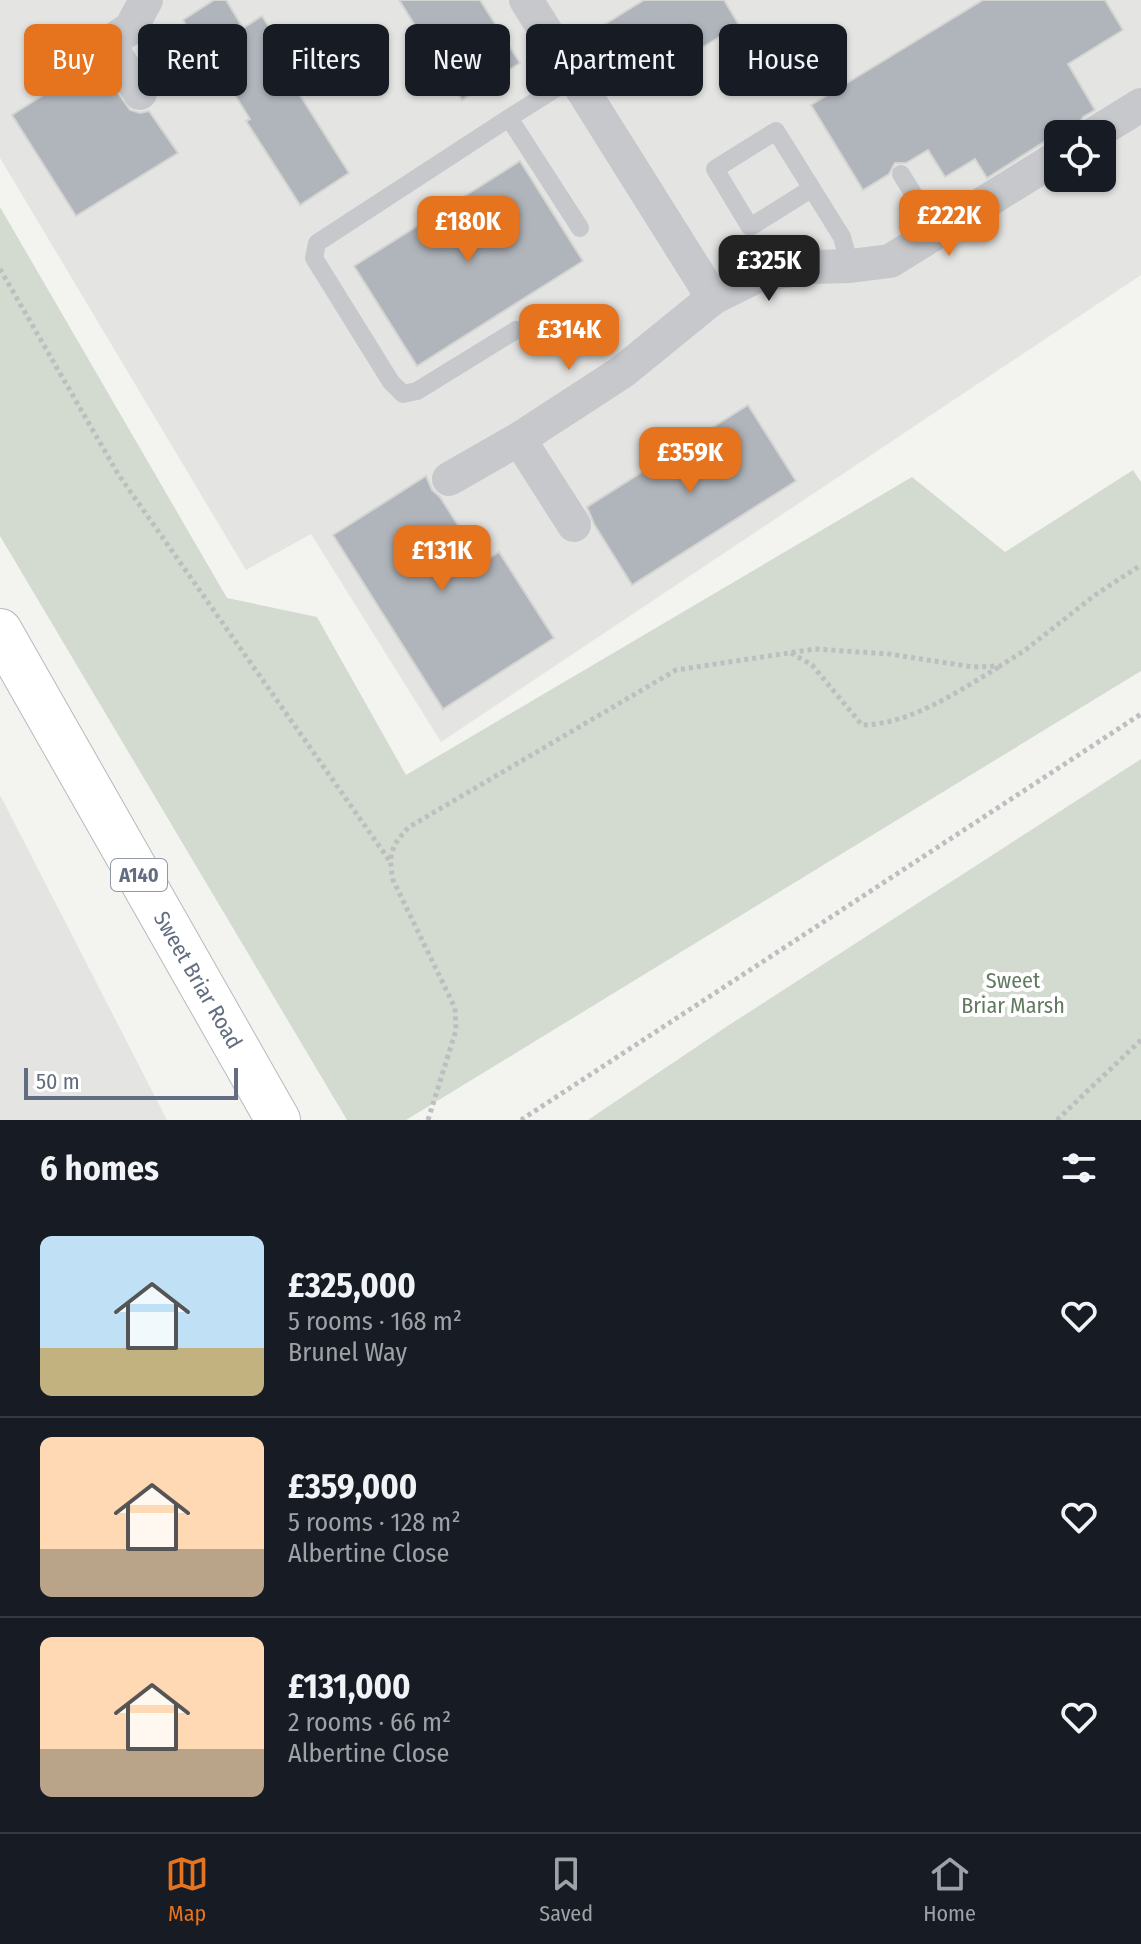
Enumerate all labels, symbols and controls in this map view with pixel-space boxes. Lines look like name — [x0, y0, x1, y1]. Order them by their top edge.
chip: Buy — [24, 24, 122, 96]
chip: Rent — [138, 24, 247, 96]
chip: Filters — [263, 24, 389, 96]
chip: New — [405, 24, 510, 96]
chip: Apartment — [526, 24, 703, 96]
chip: House — [719, 24, 847, 96]
map controls — [1044, 120, 1116, 192]
button: locate — [1044, 120, 1116, 192]
pin: £222K — [893, 190, 1005, 258]
pin: £180K — [412, 196, 524, 264]
text: £222K — [917, 200, 981, 231]
text: £180K — [435, 206, 501, 237]
pin: £325K — [713, 235, 825, 303]
text: £325K — [737, 245, 801, 276]
pin: £314K — [513, 304, 625, 372]
text: £314K — [537, 314, 601, 345]
pin: £359K — [634, 427, 746, 495]
text: £359K — [657, 437, 723, 468]
pin: £131K — [386, 525, 498, 593]
text: £131K — [412, 535, 472, 566]
road number: A140 — [111, 859, 167, 891]
street label: Sweet Briar Road — [148, 907, 248, 1053]
park label: Sweet Briar Marsh — [961, 967, 1065, 1019]
scale bar — [24, 1064, 238, 1100]
text: 50 m — [36, 1068, 80, 1095]
icon: filters — [1057, 1146, 1101, 1190]
text: 6 homes — [40, 1148, 159, 1189]
text: £325,000 — [288, 1265, 416, 1306]
icon: home — [104, 1268, 200, 1364]
icon: heart — [1057, 1294, 1101, 1338]
text: 5 rooms · 168 m² — [288, 1306, 462, 1337]
text: Brunel Way — [288, 1337, 407, 1368]
text: £359,000 — [288, 1466, 417, 1507]
icon: home — [104, 1469, 200, 1565]
icon: heart — [1057, 1495, 1101, 1539]
text: 5 rooms · 128 m² — [288, 1507, 461, 1538]
text: Albertine Close — [288, 1538, 449, 1569]
text: £131,000 — [288, 1666, 411, 1707]
icon: home — [104, 1669, 200, 1765]
icon: heart — [1057, 1695, 1101, 1739]
text: 2 rooms · 66 m² — [288, 1707, 451, 1738]
text: Albertine Close — [288, 1738, 449, 1769]
tab: Map — [165, 1852, 209, 1927]
tab: Saved — [539, 1852, 593, 1927]
tab: Home — [923, 1852, 976, 1927]

